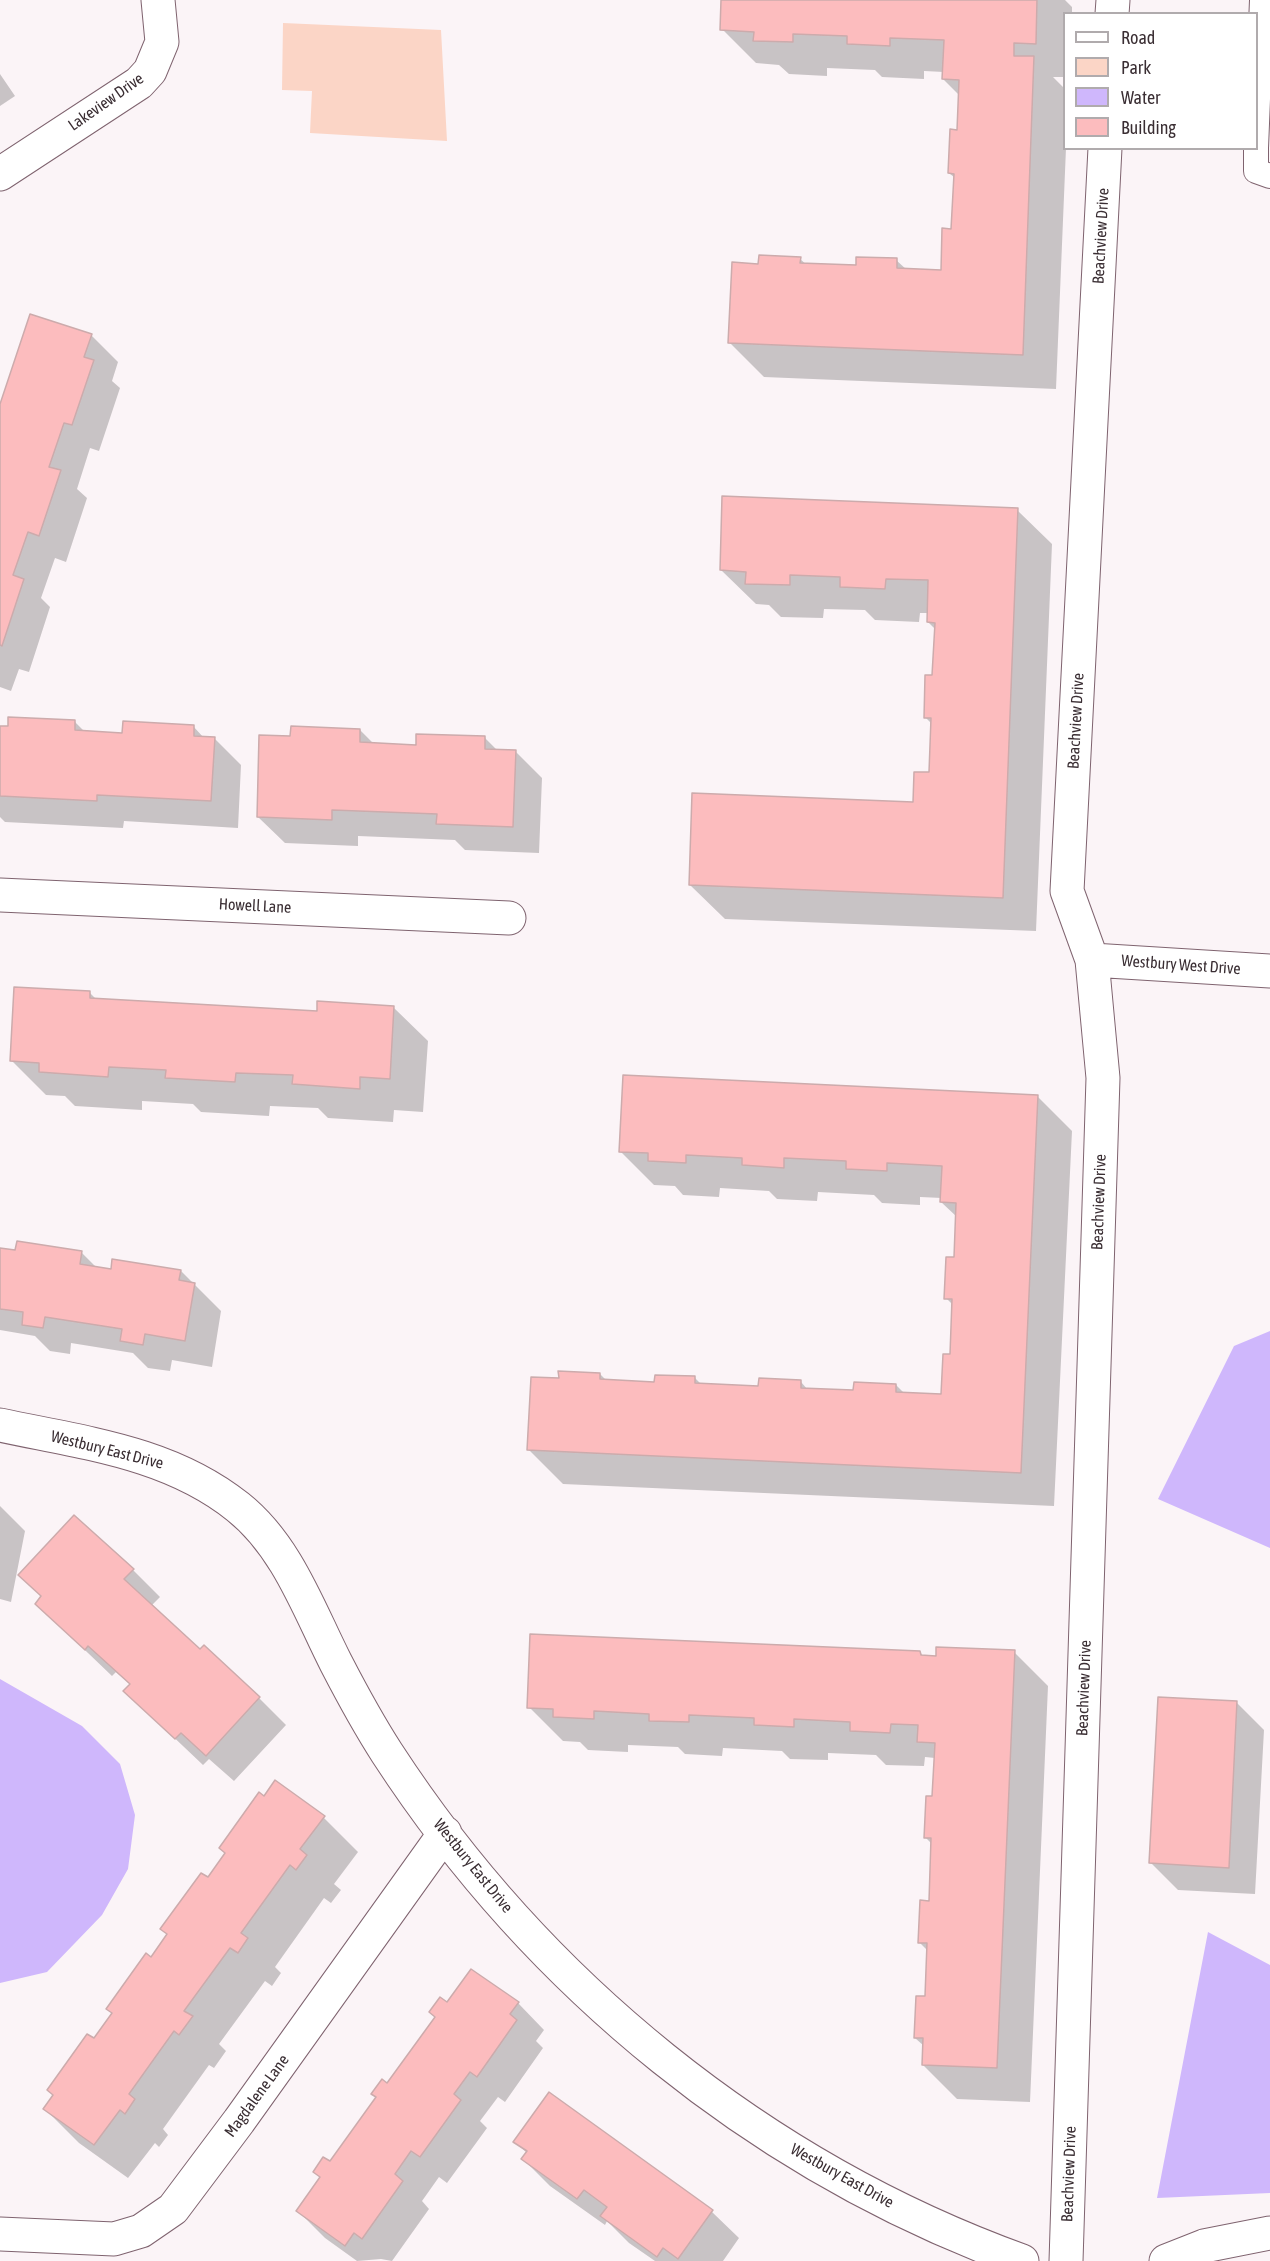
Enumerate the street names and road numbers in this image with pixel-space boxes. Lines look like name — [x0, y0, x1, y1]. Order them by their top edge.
street label: Lakeview Drive — [65, 69, 147, 135]
street label: Beachview Drive — [1089, 187, 1113, 285]
street label: Beachview Drive — [1064, 672, 1088, 770]
street label: Howell Lane — [218, 895, 292, 917]
street label: Westbury West Drive — [1121, 951, 1241, 979]
street label: Beachview Drive — [1088, 1154, 1110, 1250]
street label: Westbury East Drive — [49, 1427, 165, 1473]
street label: Beachview Drive — [1073, 1640, 1095, 1736]
street label: Westbury East Drive — [429, 1815, 517, 1917]
street label: Magdalene Lane — [221, 2051, 293, 2141]
street label: Beachview Drive — [1058, 2126, 1080, 2222]
street label: Westbury East Drive — [787, 2140, 897, 2212]

